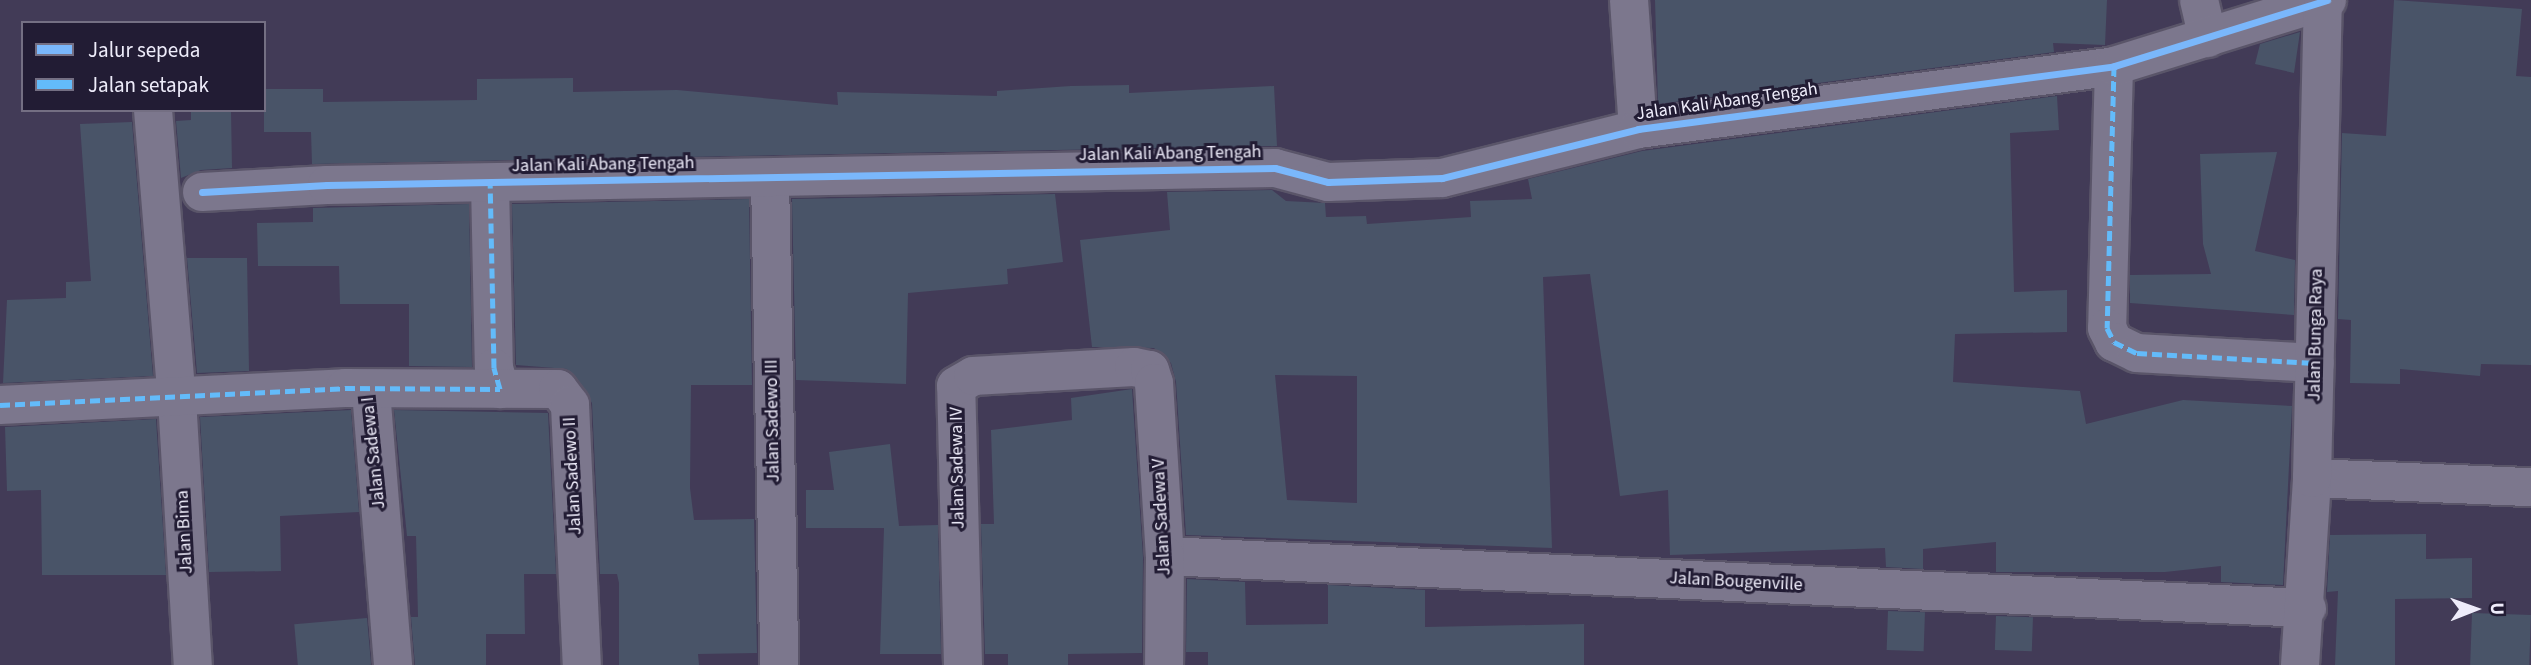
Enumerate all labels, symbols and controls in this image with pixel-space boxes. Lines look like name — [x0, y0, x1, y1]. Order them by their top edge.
legend — [21, 21, 266, 112]
text: Jalur sepeda — [88, 35, 200, 65]
text: Jalan setapak — [88, 70, 209, 100]
street label: Jalan Kali Abang Tengah — [1635, 79, 1819, 125]
street label: Jalan Kali Abang Tengah — [1078, 142, 1262, 166]
street label: Jalan Kali Abang Tengah — [511, 153, 695, 177]
street label: Jalan Bunga Raya — [2304, 268, 2328, 402]
street label: Jalan Sadewo III — [761, 359, 785, 483]
street label: Jalan Sadewa I — [357, 396, 391, 510]
street label: Jalan Sadewa IV — [946, 407, 970, 529]
street label: Jalan Sadewo II — [559, 416, 587, 536]
street label: Jalan Sadewa V — [1148, 458, 1176, 576]
street label: Jalan Bima — [172, 490, 198, 574]
street label: Jalan Bougenville — [1669, 568, 1803, 596]
north arrow — [2440, 574, 2510, 644]
text: U — [2483, 602, 2510, 615]

